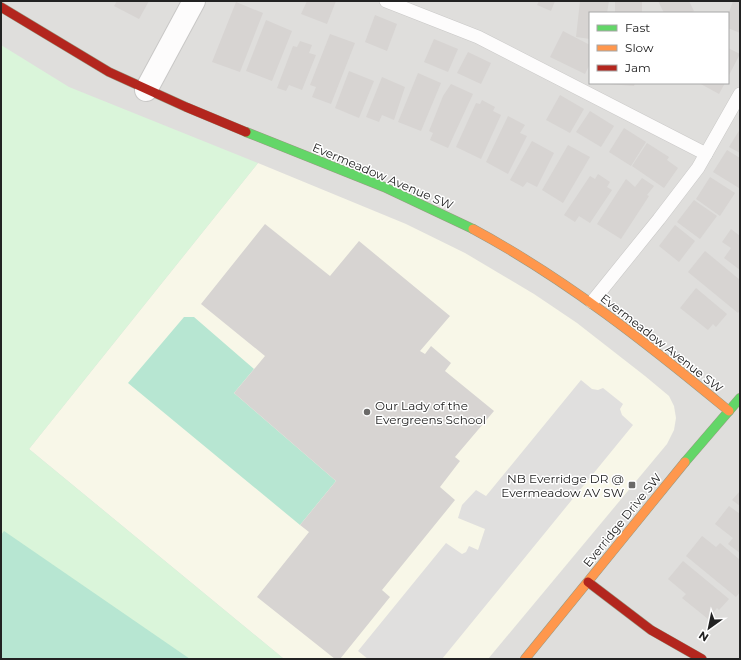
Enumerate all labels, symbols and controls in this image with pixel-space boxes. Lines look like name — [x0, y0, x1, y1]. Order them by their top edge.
legend — [589, 12, 729, 84]
text: Fast — [625, 20, 650, 35]
text: Slow — [625, 40, 654, 55]
text: Jam — [624, 60, 651, 75]
street label: Evermeadow Avenue SW — [310, 140, 456, 212]
street label: Evermeadow Avenue SW — [598, 290, 726, 396]
place label: Our Lady of the Evergreens School — [375, 398, 486, 427]
marker: Our Lady of the Evergreens School — [362, 407, 372, 417]
street label: Everridge Drive SW — [580, 470, 664, 570]
place label: NB Everridge DR @ Evermeadow AV SW — [501, 471, 624, 500]
marker: NB Everridge DR @ Evermeadow AV SW — [627, 480, 637, 490]
north arrow — [689, 608, 729, 648]
text: N — [696, 628, 711, 645]

